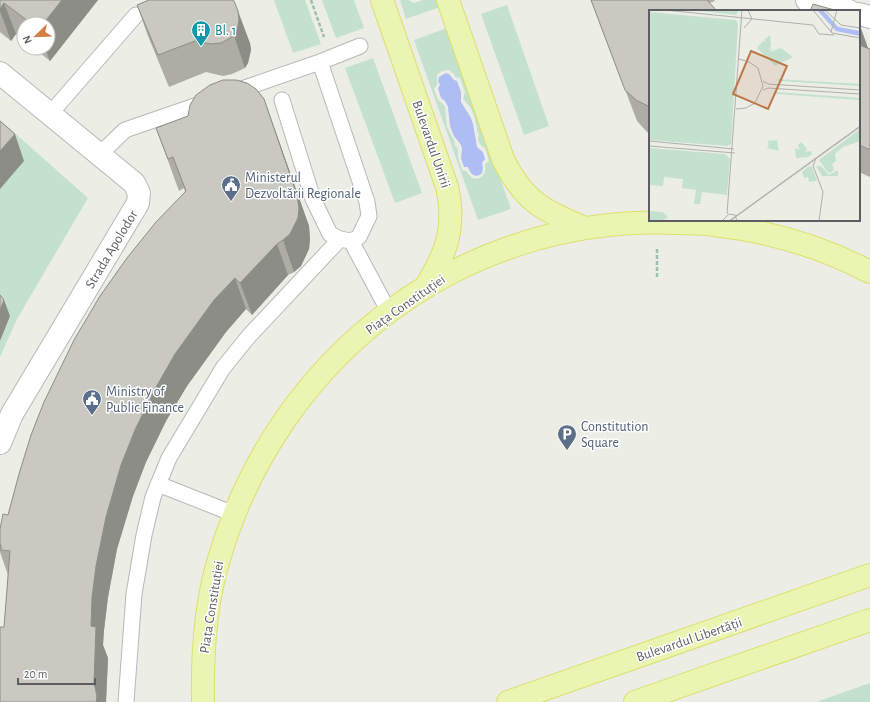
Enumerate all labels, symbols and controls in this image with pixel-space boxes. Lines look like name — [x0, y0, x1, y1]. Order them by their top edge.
inset map — [649, 10, 860, 221]
north arrow — [16, 16, 56, 56]
building icon: Bl. 1 — [190, 19, 212, 47]
place label: Bl. 1 — [215, 24, 236, 38]
text: N — [21, 34, 34, 45]
street label: Bulevardul Unirii — [410, 99, 453, 190]
place label: Ministerul Dezvoltării Regionale — [245, 171, 361, 201]
public building icon: Ministerul Dezvoltării Regionale — [220, 174, 242, 202]
street label: Strada Apolodor — [83, 208, 141, 291]
street label: Piața Constituției — [363, 272, 449, 338]
place label: Ministry of Public Finance — [106, 385, 184, 415]
public building icon: Ministry of Public Finance — [81, 388, 103, 416]
place label: Constitution Square — [581, 420, 648, 450]
parking icon: Constitution Square — [556, 423, 578, 451]
street label: Piața Constituției — [198, 560, 227, 655]
street label: Bulevardul Libertății — [635, 615, 744, 666]
scale bar — [18, 660, 95, 686]
text: 20 m — [24, 668, 47, 680]

